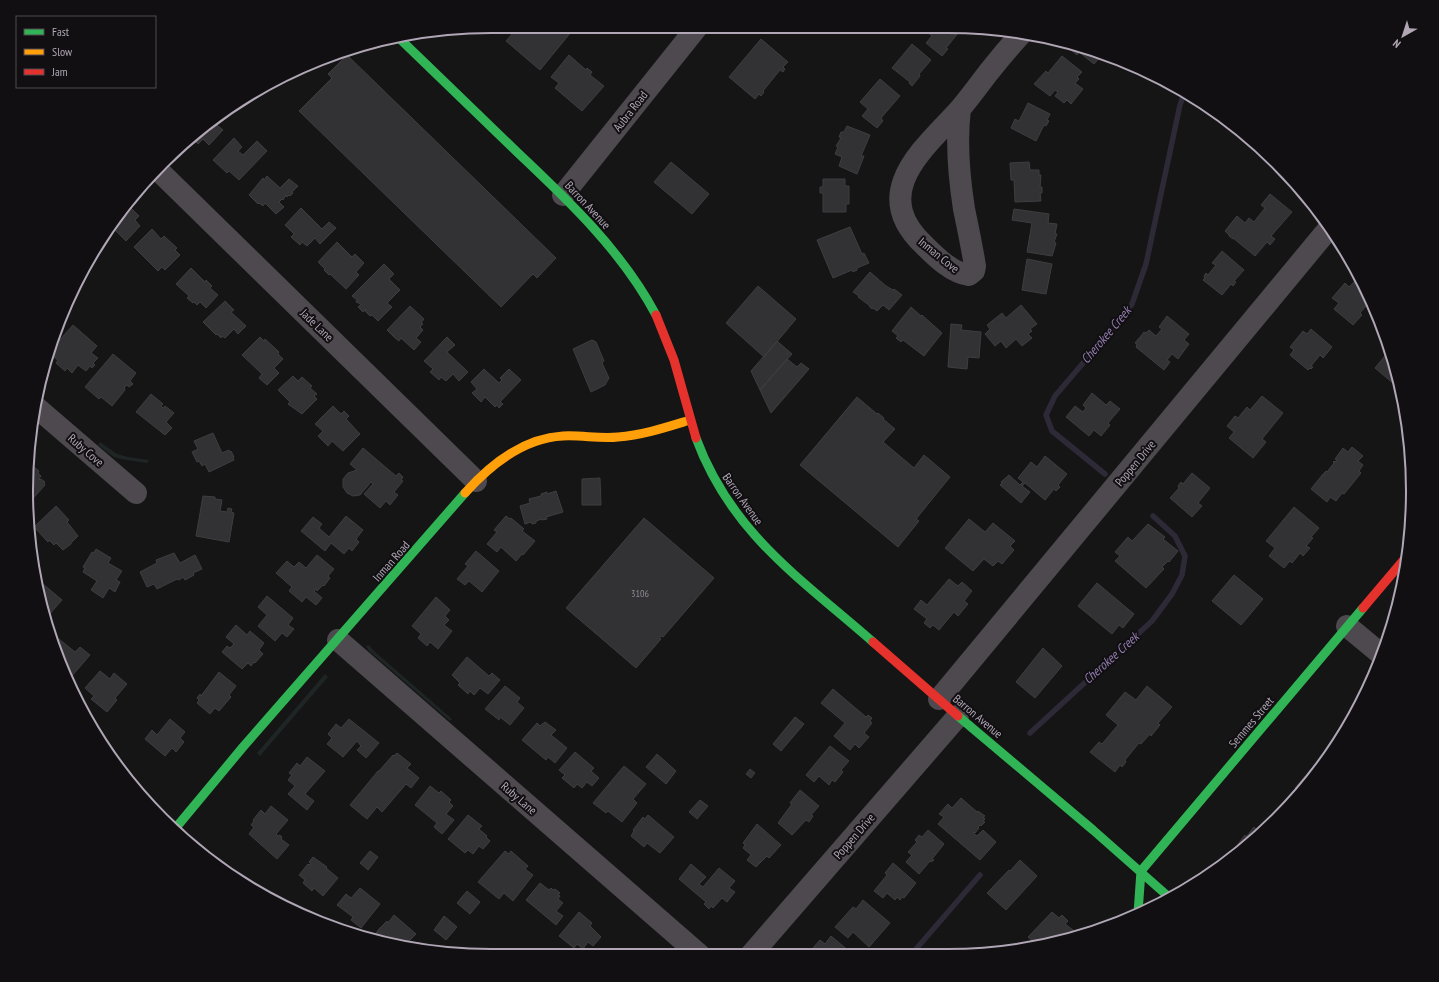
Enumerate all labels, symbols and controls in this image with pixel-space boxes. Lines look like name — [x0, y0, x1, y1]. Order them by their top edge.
legend — [16, 16, 156, 88]
north arrow — [1383, 16, 1423, 56]
text: Fast — [52, 24, 70, 39]
text: N — [1390, 36, 1403, 51]
text: Slow — [52, 44, 73, 59]
text: Jam — [51, 64, 68, 79]
street label: Aubra Road — [610, 88, 650, 134]
street label: Barron Avenue — [562, 178, 614, 232]
street label: Inman Cove — [916, 234, 963, 276]
water label: Cherokee Creek — [1077, 301, 1136, 367]
street label: Jade Lane — [297, 305, 337, 344]
street label: Ruby Cove — [65, 430, 107, 470]
street label: Poppen Drive — [1111, 437, 1159, 489]
street label: Barron Avenue — [720, 470, 766, 528]
street label: Inman Road — [369, 538, 413, 584]
house number: 3106 — [631, 587, 650, 600]
water label: Cherokee Creek — [1079, 627, 1144, 688]
street label: Barron Avenue — [950, 691, 1006, 741]
street label: Semmes Street — [1225, 693, 1277, 751]
street label: Ruby Lane — [498, 778, 540, 818]
street label: Poppen Drive — [830, 810, 878, 862]

